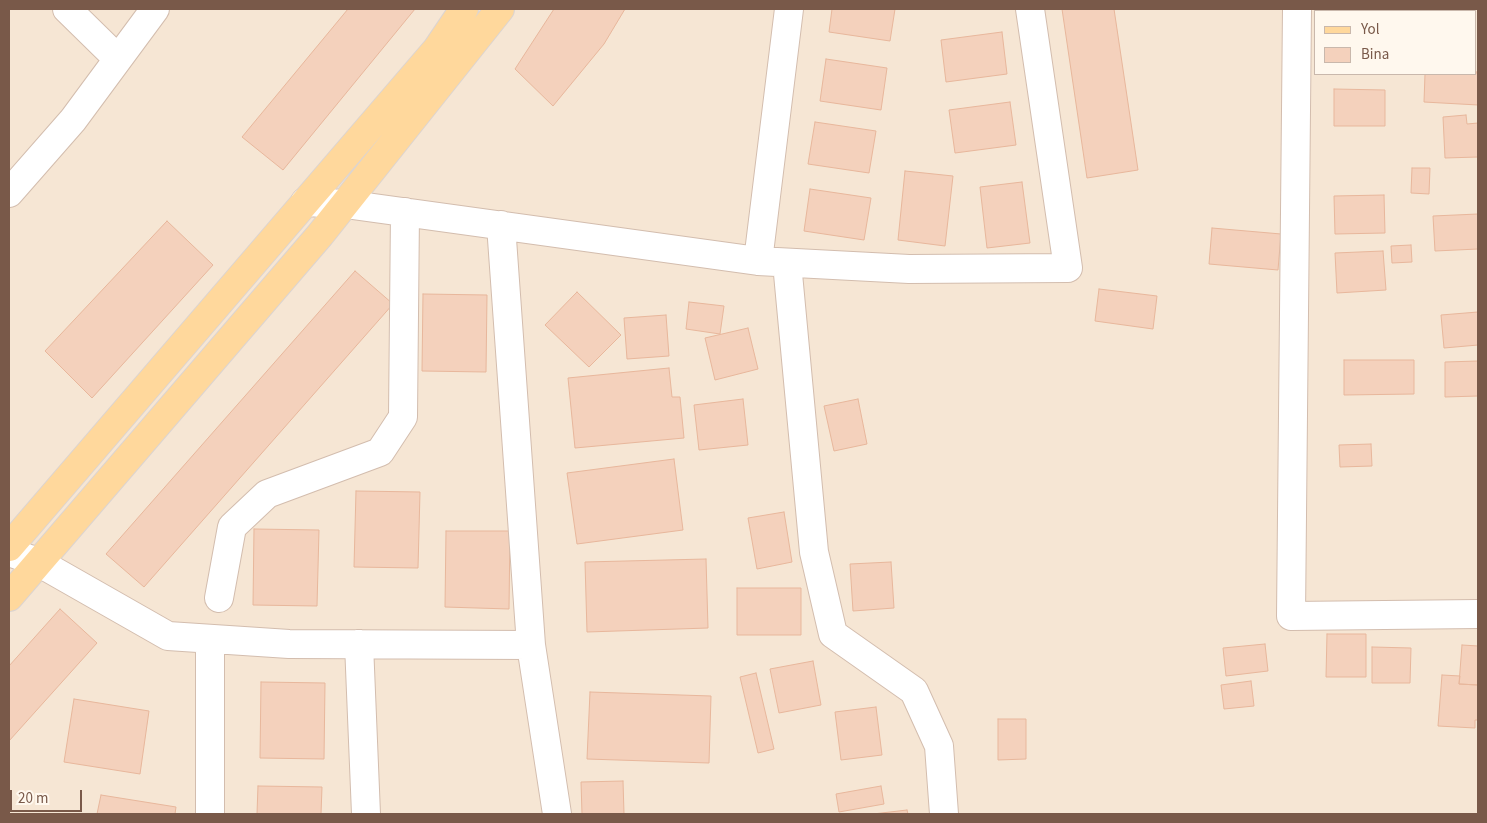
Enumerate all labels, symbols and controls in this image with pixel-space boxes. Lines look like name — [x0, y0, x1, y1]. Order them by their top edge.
legend — [1314, 10, 1477, 75]
text: Yol — [1361, 19, 1379, 40]
text: Bina — [1361, 44, 1389, 65]
scale bar — [12, 780, 85, 812]
text: 20 m — [18, 788, 48, 809]

